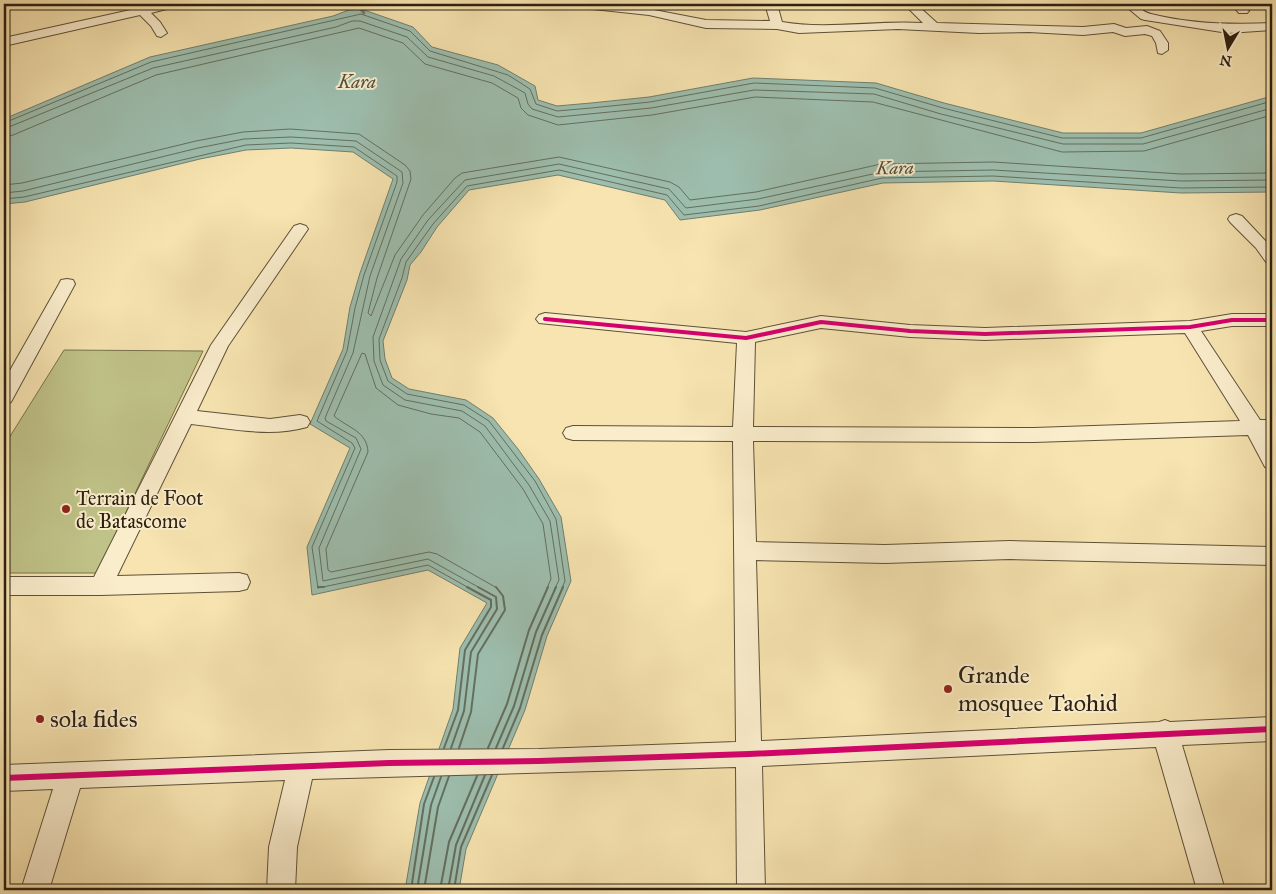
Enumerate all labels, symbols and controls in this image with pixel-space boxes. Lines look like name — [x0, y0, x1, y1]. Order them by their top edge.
north arrow — [1204, 22, 1254, 72]
text: N — [1218, 51, 1233, 70]
water label: Kara — [337, 71, 376, 93]
water label: Kara — [875, 157, 914, 179]
place label: Terrain de Foot de Batascome — [76, 486, 203, 533]
marker: Terrain de Foot de Batascome — [60, 503, 72, 515]
place label: Grande mosquee Taohid — [958, 660, 1118, 718]
marker: Grande mosquee Taohid — [942, 683, 954, 695]
place label: sola fides — [50, 704, 137, 734]
marker: sola fides — [34, 713, 46, 725]

